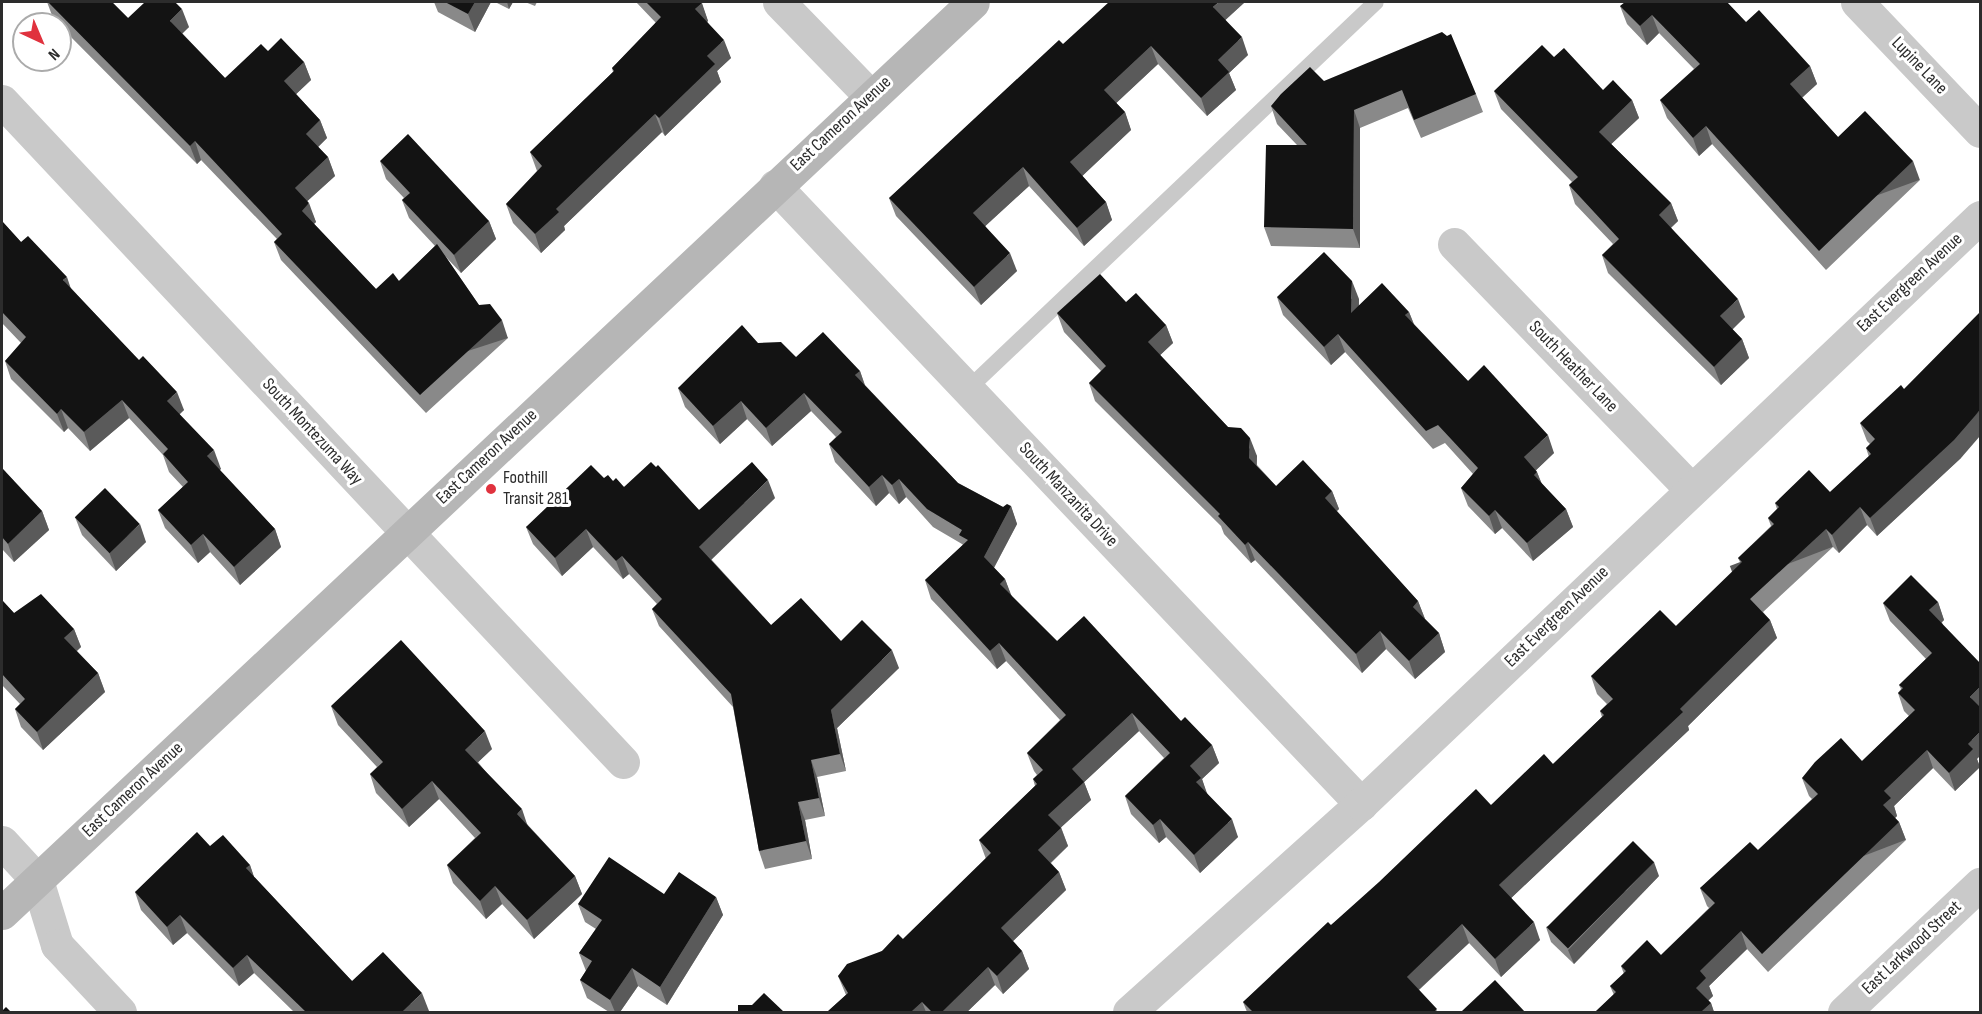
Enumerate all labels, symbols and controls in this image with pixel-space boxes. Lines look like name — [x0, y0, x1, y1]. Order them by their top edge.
north arrow — [12, 12, 72, 72]
street label: Lupine Lane — [1886, 33, 1952, 99]
text: N — [44, 44, 63, 64]
street label: East Cameron Avenue — [786, 72, 896, 176]
street label: East Evergreen Avenue — [1853, 229, 1967, 337]
street label: South Heather Lane — [1524, 317, 1622, 417]
street label: South Montezuma Way — [257, 374, 367, 490]
street label: East Cameron Avenue — [432, 405, 542, 509]
street label: South Manzanita Drive — [1014, 438, 1122, 552]
place label: Foothill Transit 281 — [503, 468, 568, 510]
marker: Foothill Transit 281 — [484, 482, 498, 496]
street label: East Evergreen Avenue — [1501, 562, 1613, 672]
street label: East Cameron Avenue — [78, 738, 188, 842]
street label: East Larkwood Street — [1858, 896, 1966, 1000]

